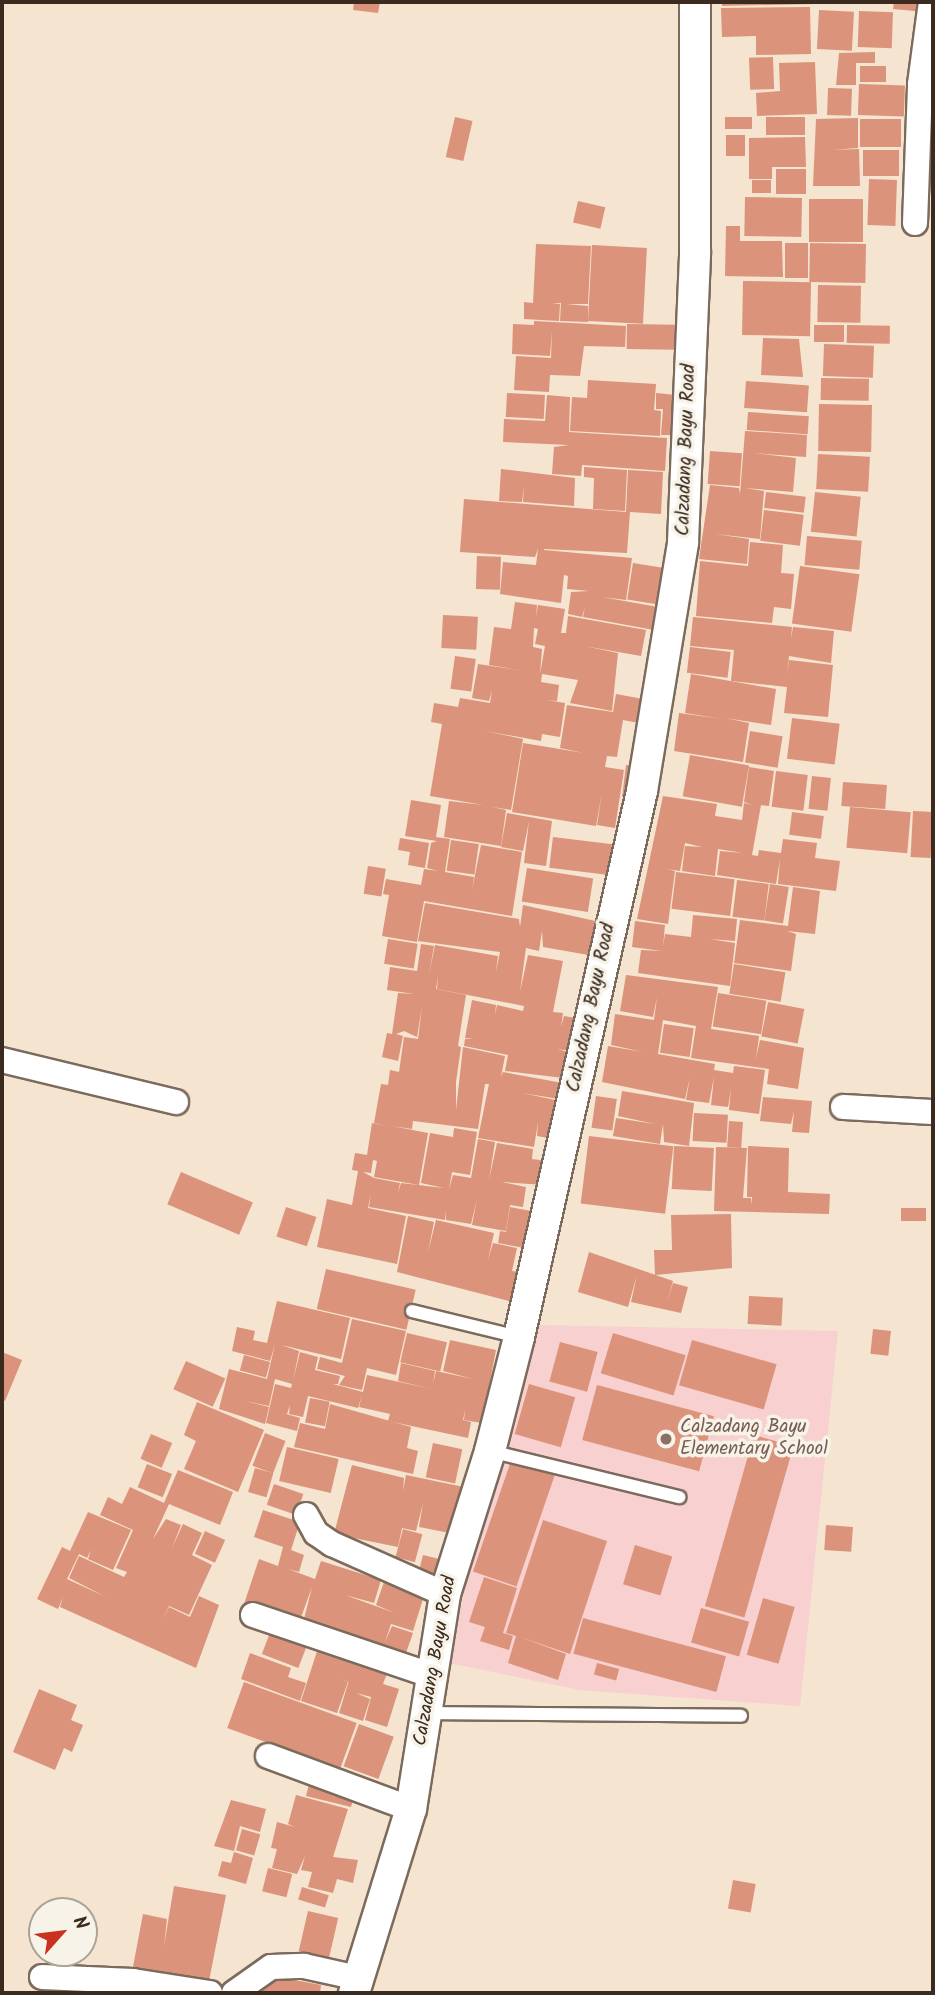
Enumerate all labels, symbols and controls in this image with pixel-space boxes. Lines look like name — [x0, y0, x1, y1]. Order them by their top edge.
street label: Calzadang Bayu Road — [673, 364, 701, 536]
street label: Calzadang Bayu Road — [563, 921, 621, 1095]
place label: Calzadang Bayu Elementary School — [680, 1417, 828, 1461]
marker: Calzadang Bayu Elementary School — [658, 1431, 674, 1447]
street label: Calzadang Bayu Road — [410, 1574, 462, 1748]
north arrow — [28, 1897, 98, 1967]
text: N — [64, 1911, 96, 1935]

